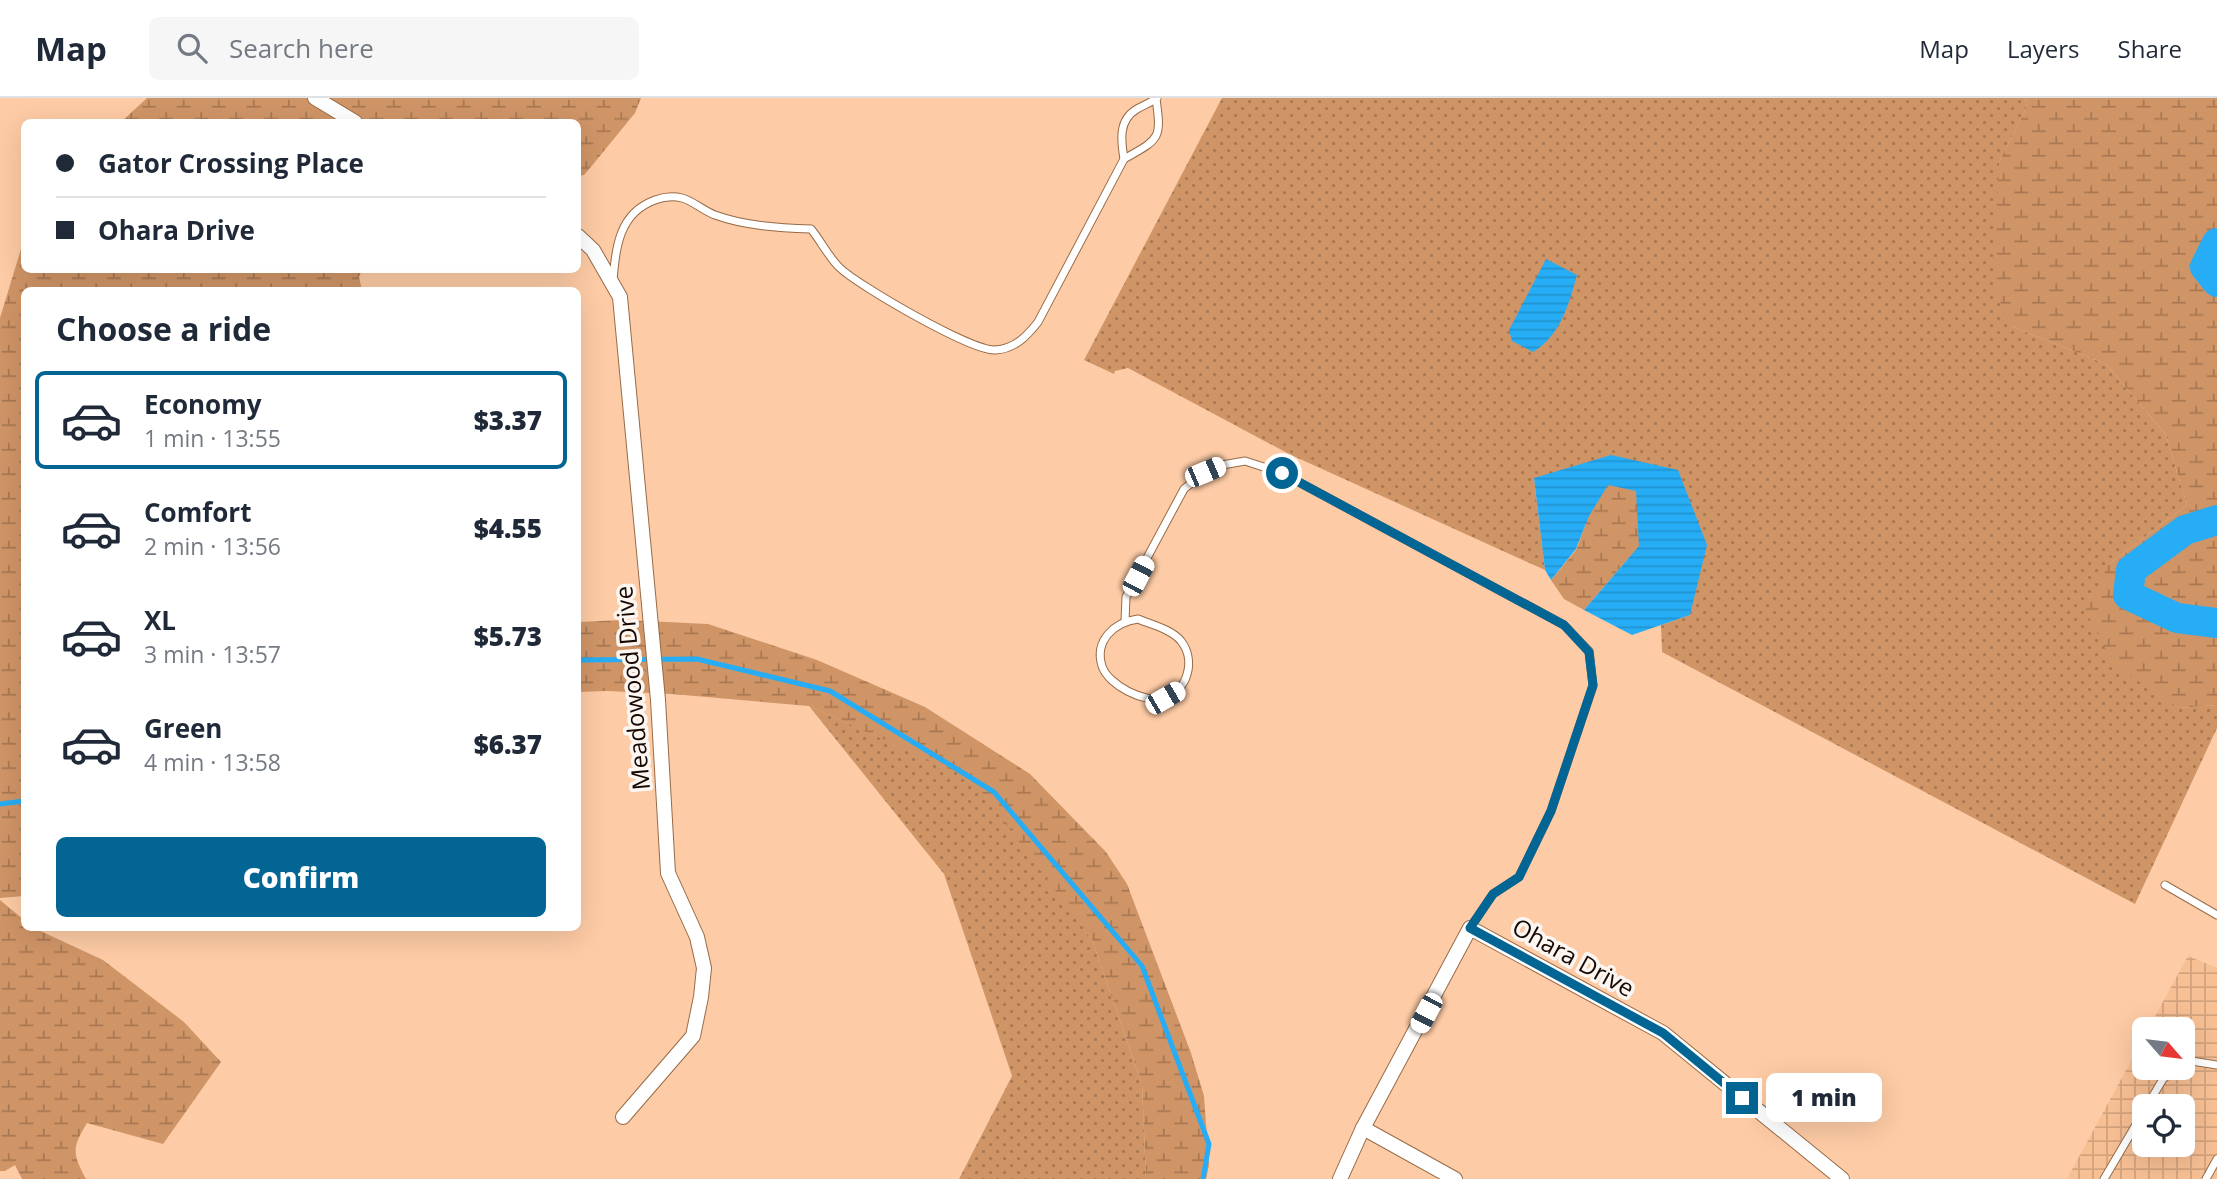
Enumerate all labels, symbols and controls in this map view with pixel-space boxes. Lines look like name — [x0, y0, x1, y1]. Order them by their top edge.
search box — [149, 17, 639, 80]
text: Map — [35, 26, 107, 71]
icon: search — [173, 29, 211, 67]
text: Search here — [229, 30, 374, 66]
text: Map — [1919, 32, 1969, 65]
text: Layers — [2007, 32, 2080, 65]
text: Share — [2118, 32, 2182, 65]
text: Gator Crossing Place — [98, 145, 364, 181]
text: Ohara Drive — [98, 212, 255, 248]
text: Choose a ride — [56, 307, 271, 350]
text: Economy — [144, 386, 262, 422]
icon: car — [60, 389, 123, 452]
text: $3.37 — [474, 402, 542, 438]
text: 1 min · 13:55 — [144, 422, 281, 454]
car — [1182, 454, 1229, 490]
route start — [1266, 457, 1298, 489]
text: Comfort — [144, 494, 251, 530]
icon: car — [60, 497, 123, 560]
text: $4.55 — [474, 510, 542, 546]
text: 2 min · 13:56 — [144, 530, 281, 562]
car — [1119, 553, 1158, 599]
street label: Meadowood Drive — [606, 585, 657, 792]
text: XL — [144, 602, 176, 638]
icon: car — [60, 605, 123, 668]
text: $5.73 — [474, 618, 542, 654]
text: 3 min · 13:57 — [144, 638, 281, 670]
car — [1142, 678, 1189, 718]
text: Green — [144, 710, 222, 746]
icon: car — [60, 713, 123, 776]
text: $6.37 — [474, 726, 542, 762]
text: 4 min · 13:58 — [144, 746, 281, 778]
button: Confirm — [56, 837, 546, 917]
street label: Ohara Drive — [1507, 910, 1641, 1004]
car — [1407, 990, 1446, 1036]
north arrow — [2132, 1017, 2194, 1080]
map controls — [2132, 1017, 2195, 1157]
callout: 1 min — [1766, 1074, 1882, 1122]
text: 1 min — [1791, 1081, 1857, 1113]
route end — [1726, 1082, 1758, 1114]
button: locate — [2132, 1094, 2195, 1157]

